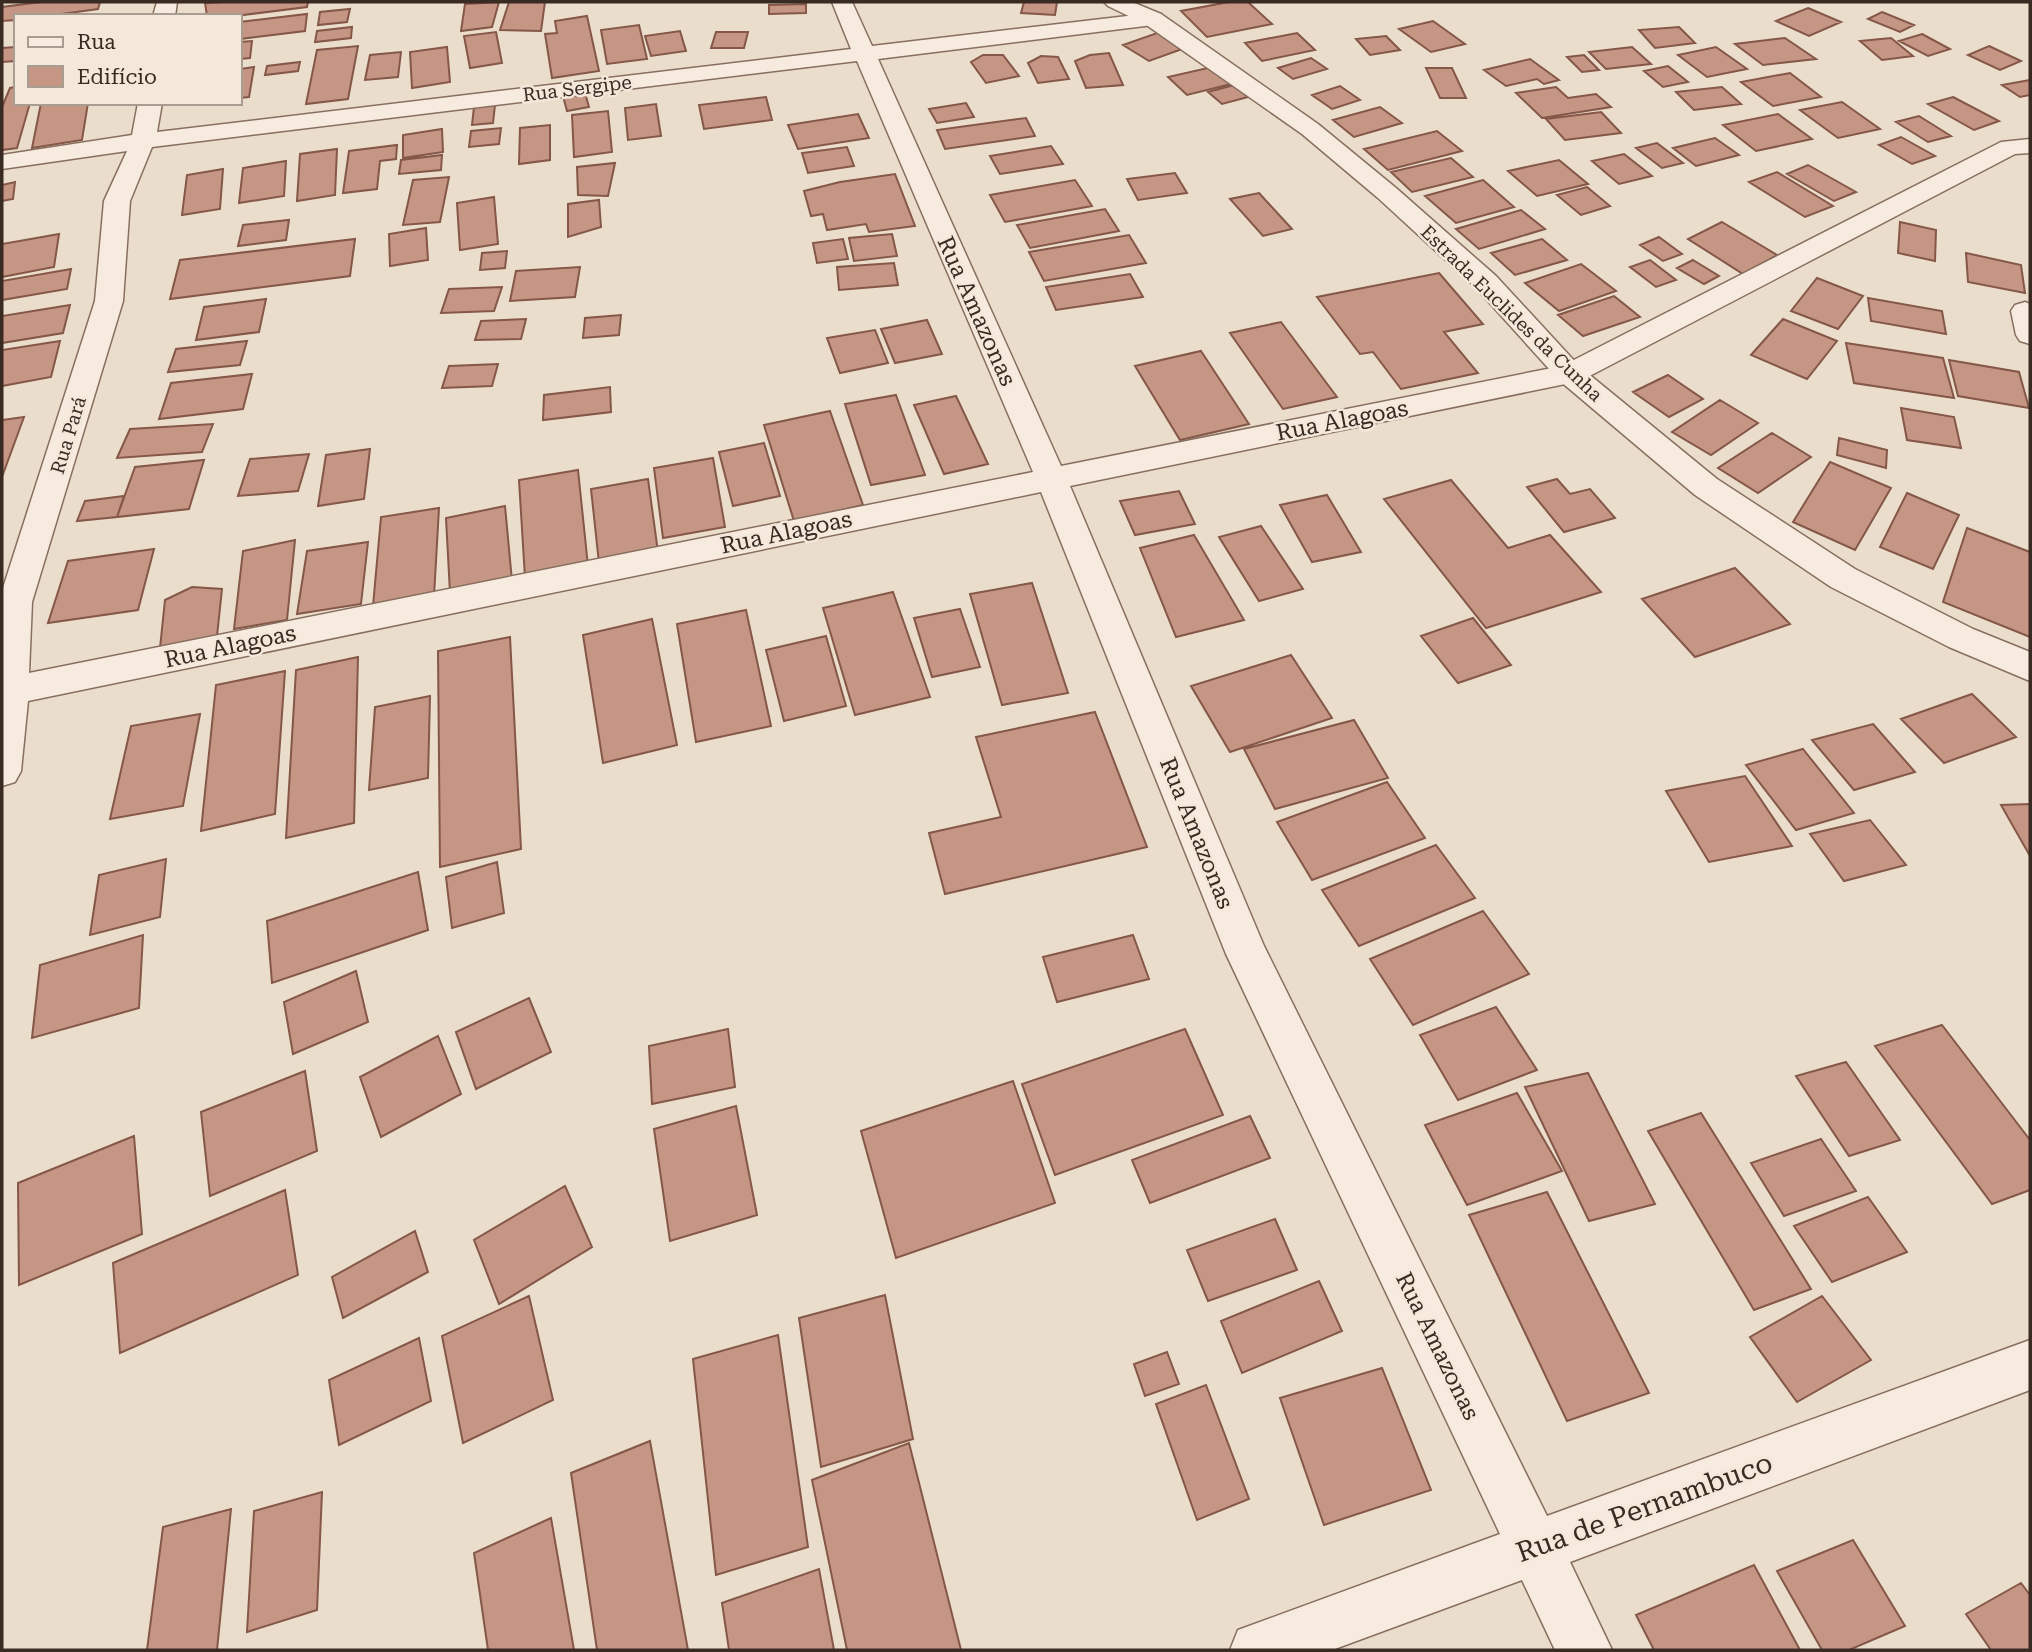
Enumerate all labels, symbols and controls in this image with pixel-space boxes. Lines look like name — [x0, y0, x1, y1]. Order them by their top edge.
legend — [14, 14, 242, 105]
text: Rua — [77, 30, 116, 54]
text: Edifício — [77, 65, 157, 89]
street label: Rua Sergipe — [521, 70, 633, 107]
street label: Estrada Euclides da Cunha — [1416, 220, 1608, 407]
street label: Rua Amazonas — [931, 232, 1022, 390]
street label: Rua Pará — [46, 393, 91, 477]
street label: Rua Alagoas — [1274, 394, 1410, 447]
street label: Rua Alagoas — [718, 505, 854, 560]
street label: Rua Alagoas — [162, 619, 298, 674]
street label: Rua Amazonas — [1154, 754, 1239, 913]
street label: Rua Amazonas — [1390, 1268, 1485, 1424]
street label: Rua de Pernambuco — [1512, 1446, 1777, 1569]

